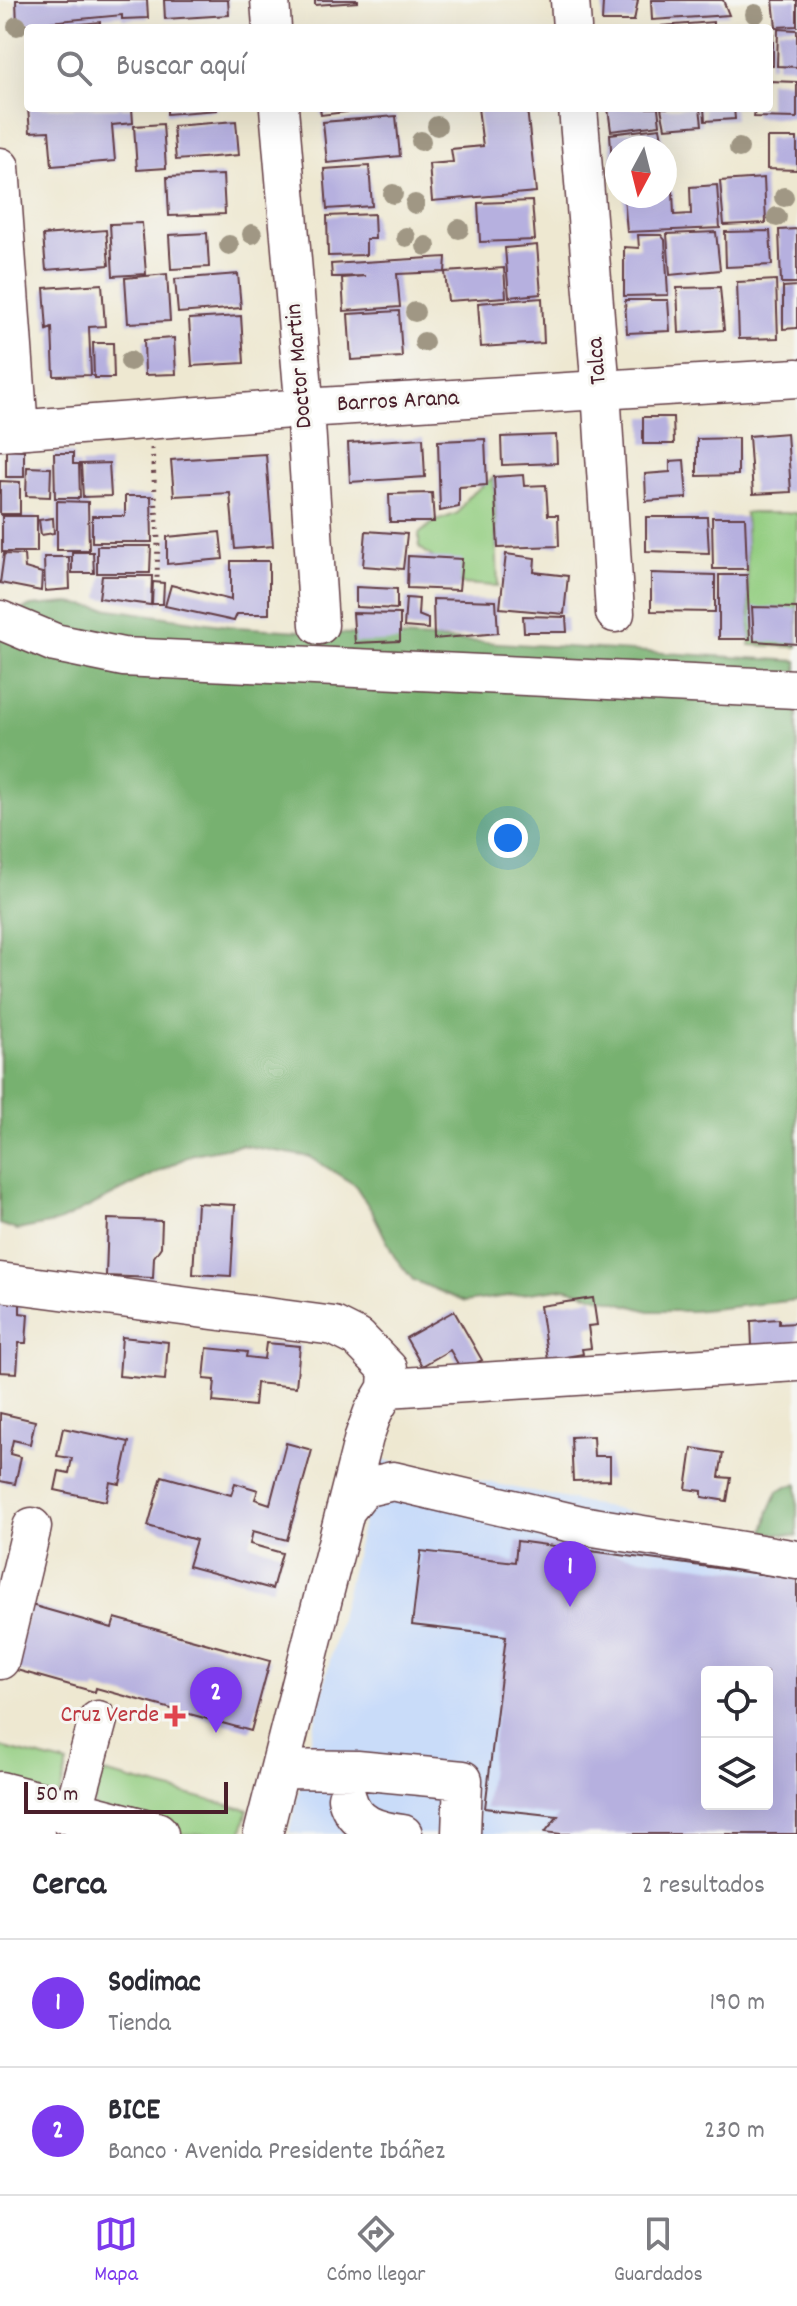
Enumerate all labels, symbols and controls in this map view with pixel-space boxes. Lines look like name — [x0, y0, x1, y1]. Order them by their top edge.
search box — [24, 24, 773, 112]
icon: search — [52, 46, 96, 90]
text: Buscar aquí — [116, 47, 246, 90]
north arrow — [605, 136, 677, 208]
street label: Doctor Martin — [278, 302, 322, 430]
street label: Talca — [579, 335, 617, 386]
street label: Barros Arana — [336, 382, 461, 422]
your location — [488, 818, 528, 858]
pin: 1 — [544, 1541, 596, 1607]
map controls — [701, 1666, 773, 1810]
button: locate — [701, 1666, 773, 1738]
pin: 2 — [190, 1667, 242, 1733]
place label: Cruz Verde — [60, 1699, 159, 1733]
marker: Cruz Verde — [166, 1707, 184, 1725]
button: layers — [701, 1738, 773, 1810]
scale bar — [24, 1778, 228, 1814]
text: 50 m — [36, 1780, 78, 1811]
text: Cerca — [32, 1862, 106, 1911]
text: 2 resultados — [642, 1868, 765, 1905]
text: Sodimac — [108, 1963, 201, 2006]
text: 1 — [55, 1985, 61, 2022]
text: 190 m — [709, 1985, 765, 2022]
text: Tienda — [108, 2006, 171, 2043]
text: BICE — [108, 2091, 160, 2134]
text: 2 — [52, 2113, 64, 2150]
text: 230 m — [704, 2113, 765, 2150]
text: Banco · Avenida Presidente Ibáñez — [108, 2134, 445, 2171]
tab: Mapa — [94, 2212, 138, 2291]
tab: Cómo llegar — [327, 2212, 425, 2291]
tab: Guardados — [614, 2212, 703, 2291]

